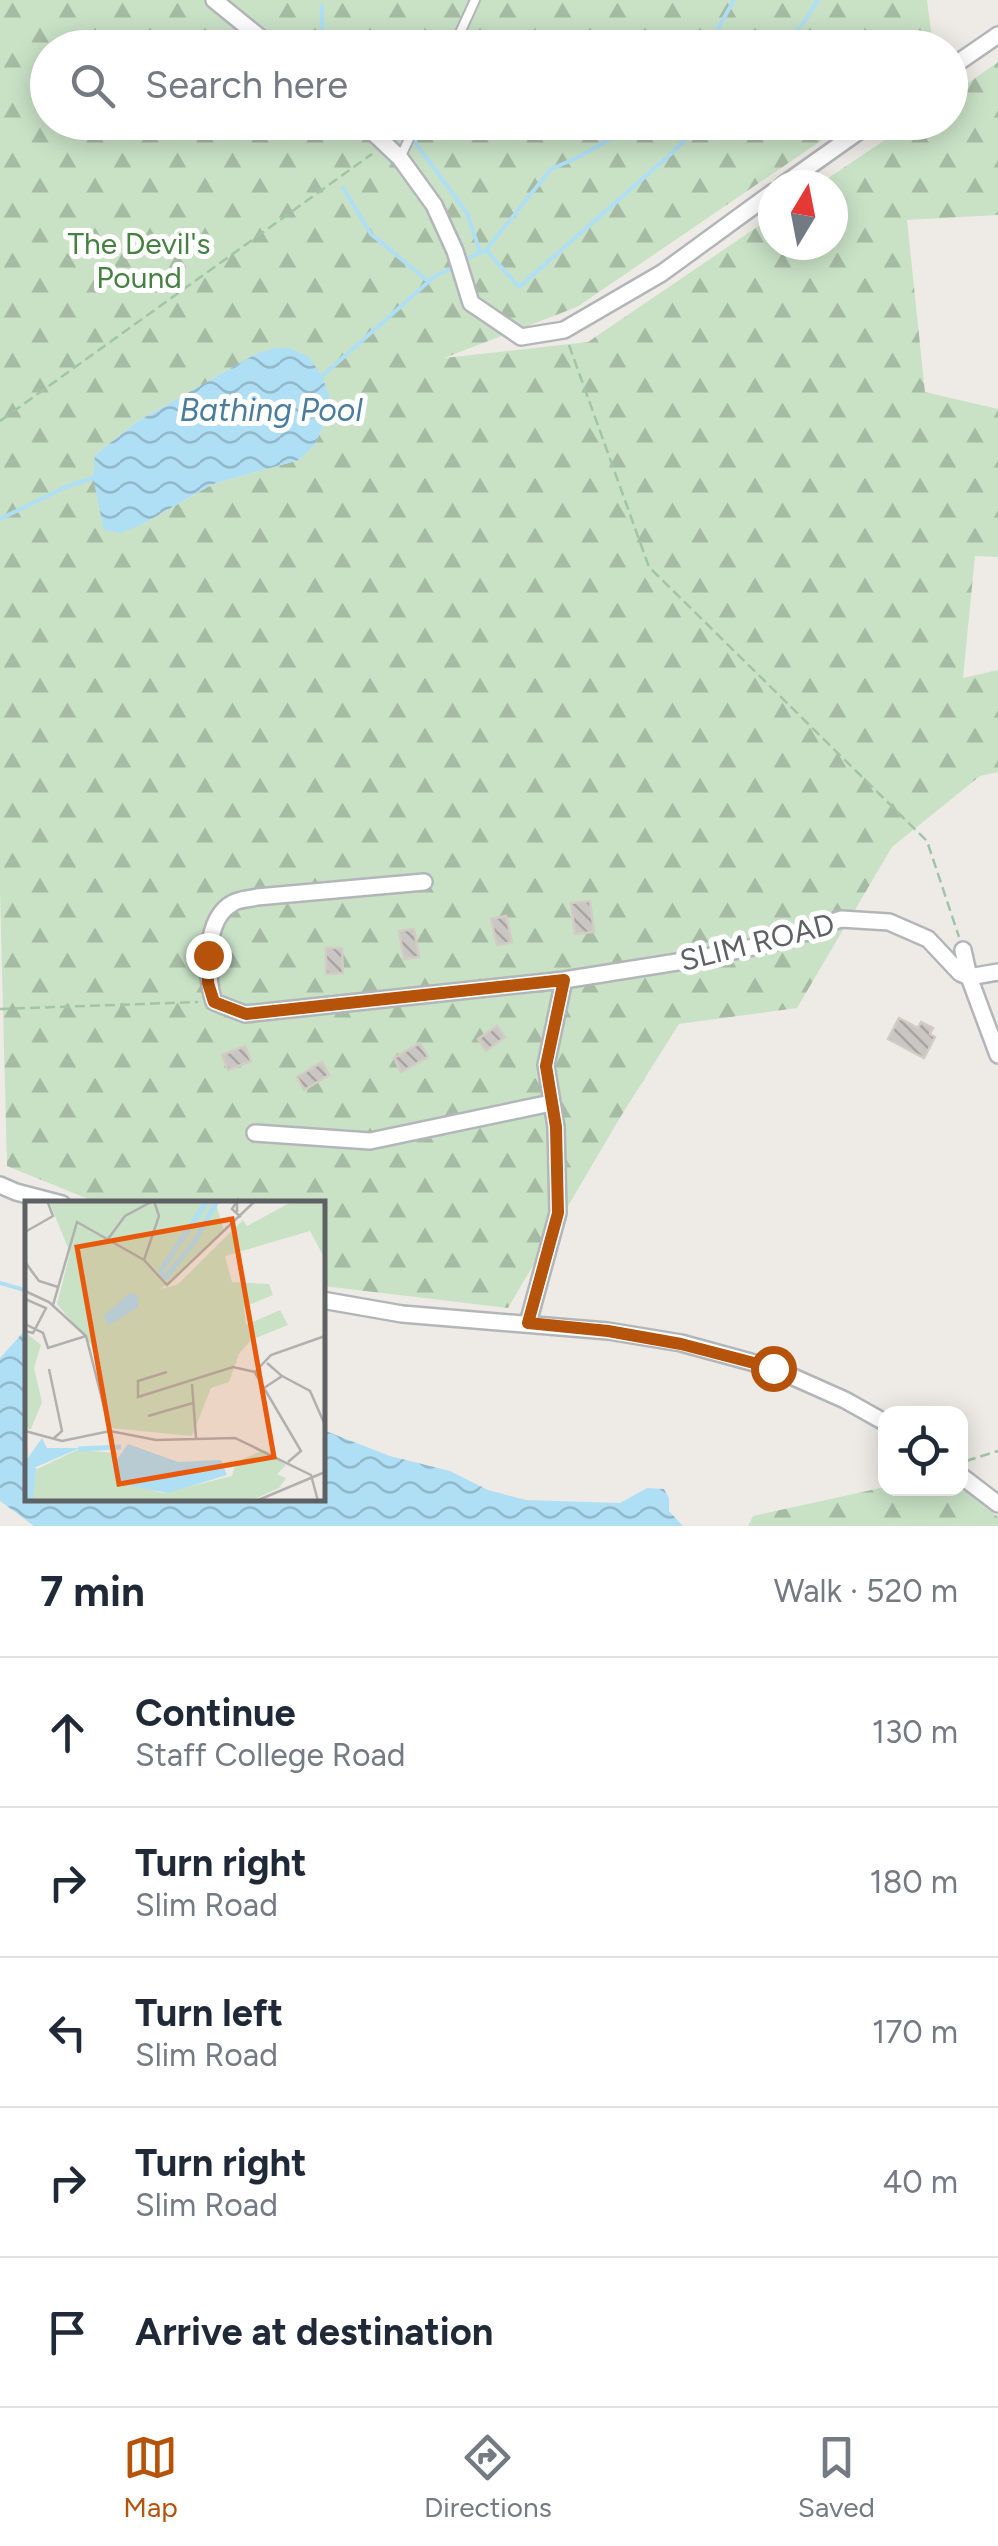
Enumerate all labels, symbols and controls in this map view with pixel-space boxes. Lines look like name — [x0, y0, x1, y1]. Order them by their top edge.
search box — [30, 30, 968, 140]
icon: search — [65, 58, 120, 113]
text: Search here — [145, 62, 348, 108]
north arrow — [758, 170, 848, 260]
park label: The Devil's Pound — [68, 225, 210, 296]
water label: Bathing Pool — [179, 391, 363, 429]
street label: SLIM ROAD — [676, 905, 838, 979]
route end — [186, 933, 232, 979]
inset map — [25, 1201, 325, 1501]
route start — [751, 1346, 797, 1392]
map controls — [878, 1406, 968, 1496]
button: locate — [878, 1406, 968, 1496]
text: 7 min — [40, 1566, 145, 1617]
text: Walk · 520 m — [774, 1572, 958, 1610]
text: Continue — [135, 1690, 296, 1736]
icon: ahead — [40, 1705, 95, 1760]
text: 130 m — [872, 1713, 958, 1751]
text: Staff College Road — [135, 1736, 406, 1774]
text: Turn right — [135, 1840, 307, 1886]
icon: right — [40, 1855, 95, 1910]
text: 180 m — [869, 1863, 958, 1901]
text: Slim Road — [135, 1886, 278, 1924]
text: Turn left — [135, 1990, 283, 2036]
icon: left — [40, 2005, 95, 2060]
text: 170 m — [872, 2013, 958, 2051]
text: Slim Road — [135, 2036, 278, 2074]
text: Turn right — [135, 2140, 307, 2186]
icon: right — [40, 2155, 95, 2210]
text: 40 m — [882, 2163, 958, 2201]
text: Slim Road — [135, 2186, 278, 2224]
icon: arrive — [40, 2305, 95, 2360]
text: Arrive at destination — [135, 2309, 493, 2355]
tab: Map — [123, 2430, 178, 2524]
tab: Directions — [424, 2430, 552, 2524]
tab: Saved — [798, 2430, 875, 2524]

